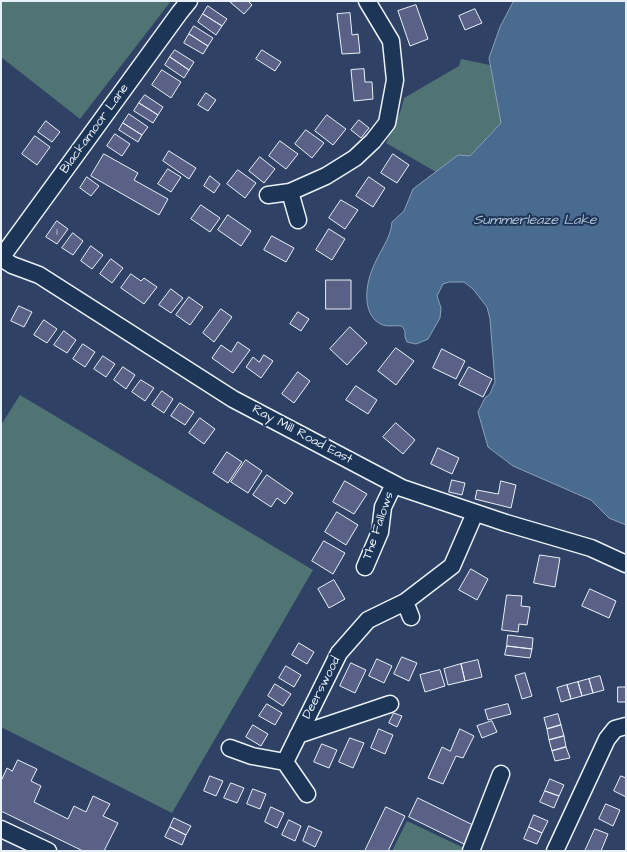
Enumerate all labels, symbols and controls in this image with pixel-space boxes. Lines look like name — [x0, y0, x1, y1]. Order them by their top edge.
street label: Blackamoor Lane — [57, 81, 133, 177]
water label: Summerleaze Lake — [473, 213, 597, 229]
house number: 1 — [56, 226, 58, 240]
street label: Ray Mill Road East — [249, 402, 355, 468]
street label: The Fallows — [360, 490, 398, 562]
street label: Deerswood — [300, 654, 344, 722]

